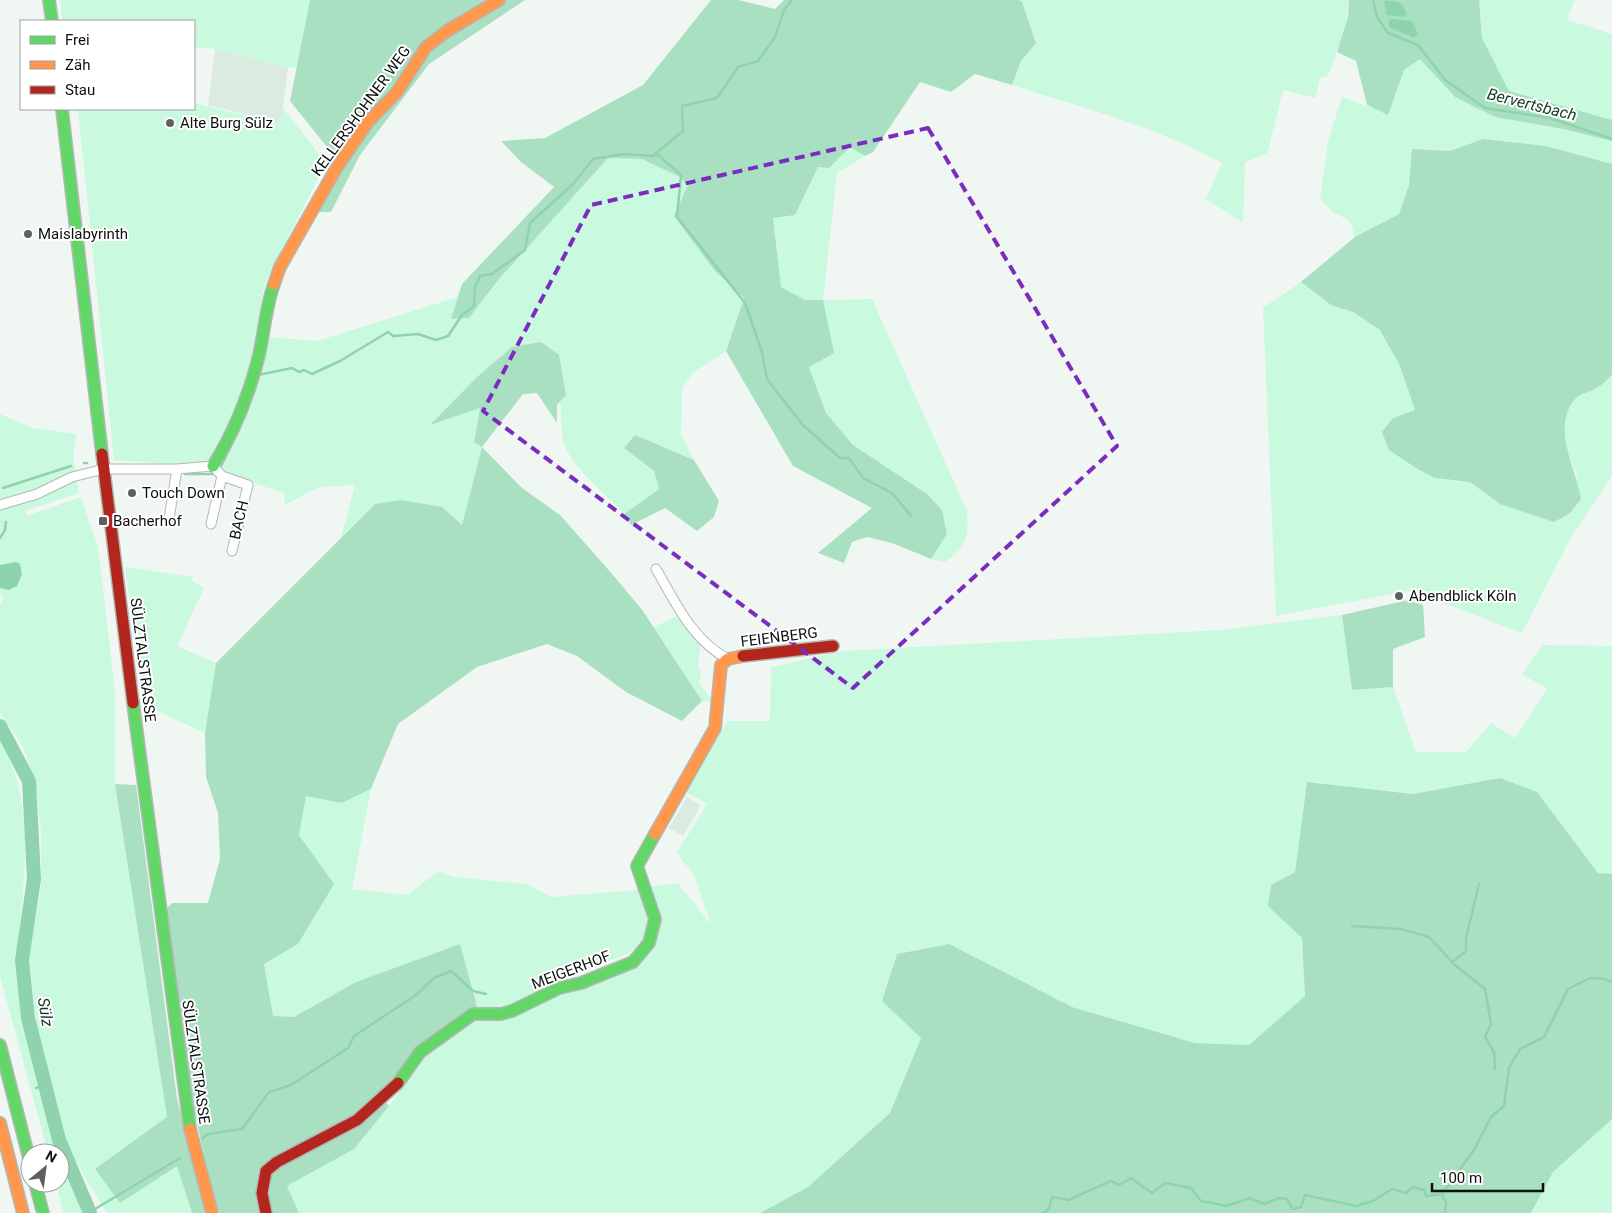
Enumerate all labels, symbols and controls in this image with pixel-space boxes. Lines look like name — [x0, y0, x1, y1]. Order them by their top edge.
legend — [20, 20, 195, 110]
text: Frei — [65, 31, 90, 49]
street label: KELLERSHOHNER WEG — [308, 42, 414, 180]
text: Zäh — [65, 56, 90, 74]
text: Stau — [65, 81, 95, 99]
water label: Bervertsbach — [1485, 84, 1579, 125]
place label: Alte Burg Sülz — [180, 114, 273, 132]
marker: Alte Burg Sülz — [164, 117, 176, 129]
place label: Maislabyrinth — [38, 225, 128, 243]
marker: Maislabyrinth — [22, 228, 34, 240]
place label: Touch Down — [142, 484, 225, 502]
marker: Touch Down — [126, 487, 138, 499]
street label: BACH — [226, 499, 252, 541]
place label: Bacherhof — [113, 512, 182, 530]
marker: Bacherhof — [97, 515, 109, 527]
place label: Abendblick Köln — [1409, 587, 1517, 605]
marker: Abendblick Köln — [1393, 590, 1405, 602]
street label: SÜLZTALSTRASSE — [126, 597, 160, 724]
street label: FEIENBERG — [739, 623, 819, 651]
street label: MEIGERHOF — [529, 947, 613, 993]
water label: Sülz — [34, 996, 57, 1028]
street label: SÜLZTALSTRASSE — [178, 999, 214, 1126]
north arrow — [20, 1143, 70, 1193]
text: N — [43, 1147, 60, 1166]
scale bar — [1432, 1160, 1543, 1192]
text: 100 m — [1440, 1169, 1482, 1187]

